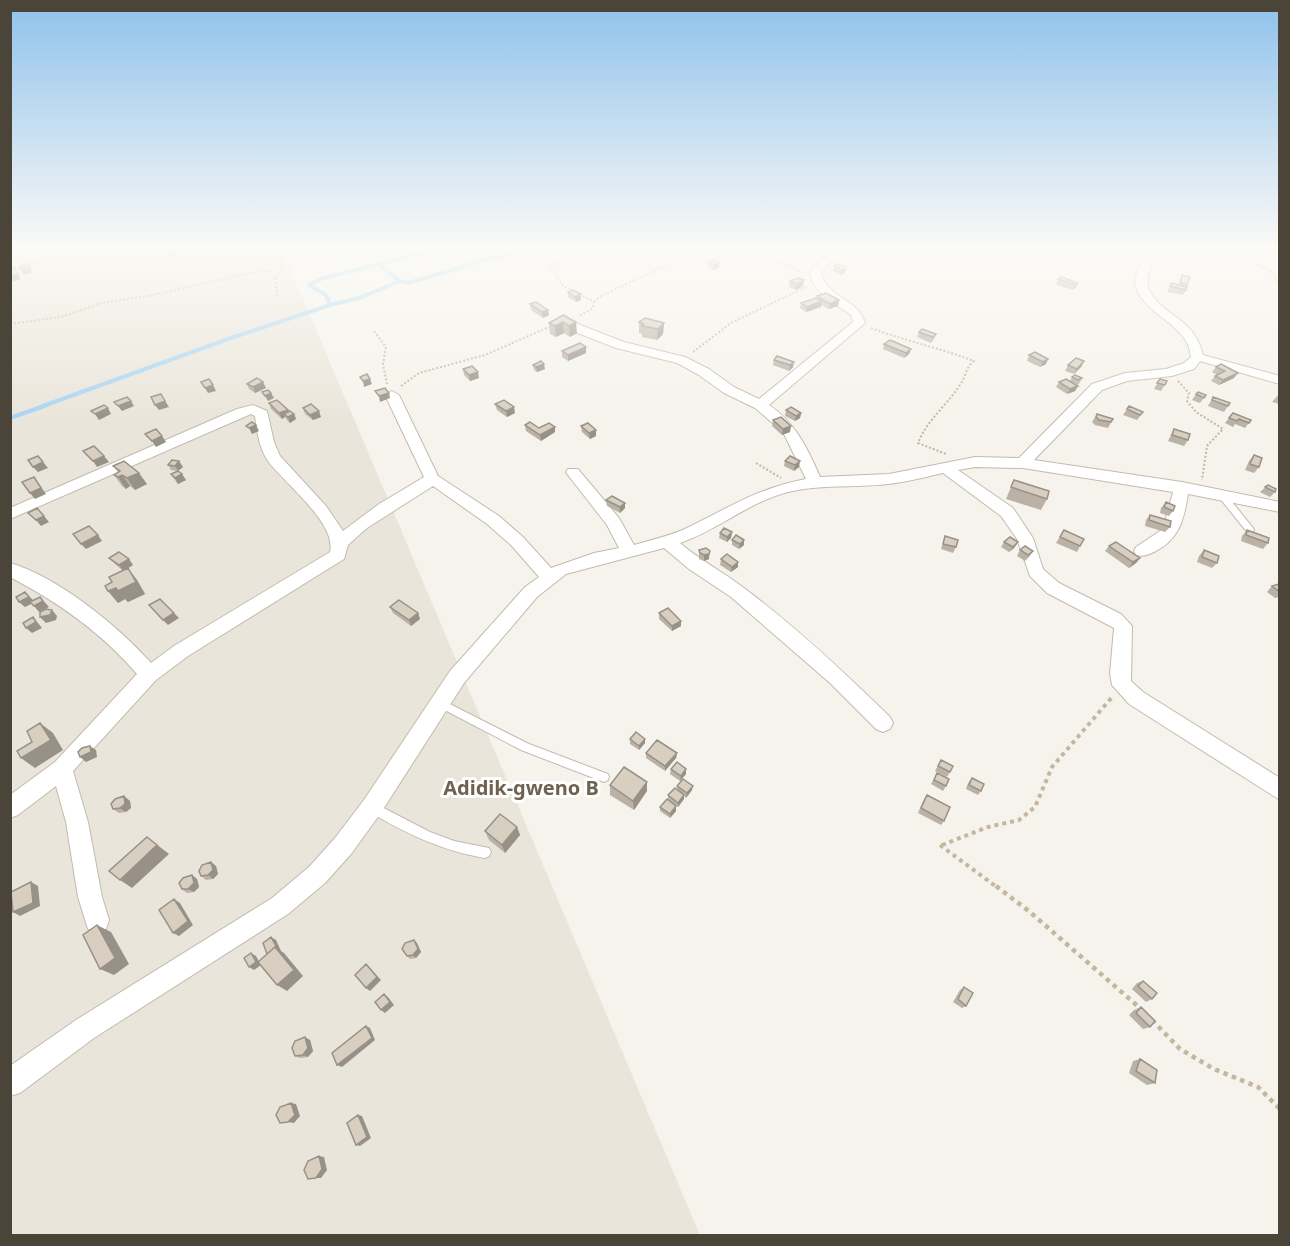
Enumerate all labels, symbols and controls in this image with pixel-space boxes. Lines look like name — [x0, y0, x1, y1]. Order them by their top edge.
district label: Adidik-gweno B — [443, 774, 599, 801]

